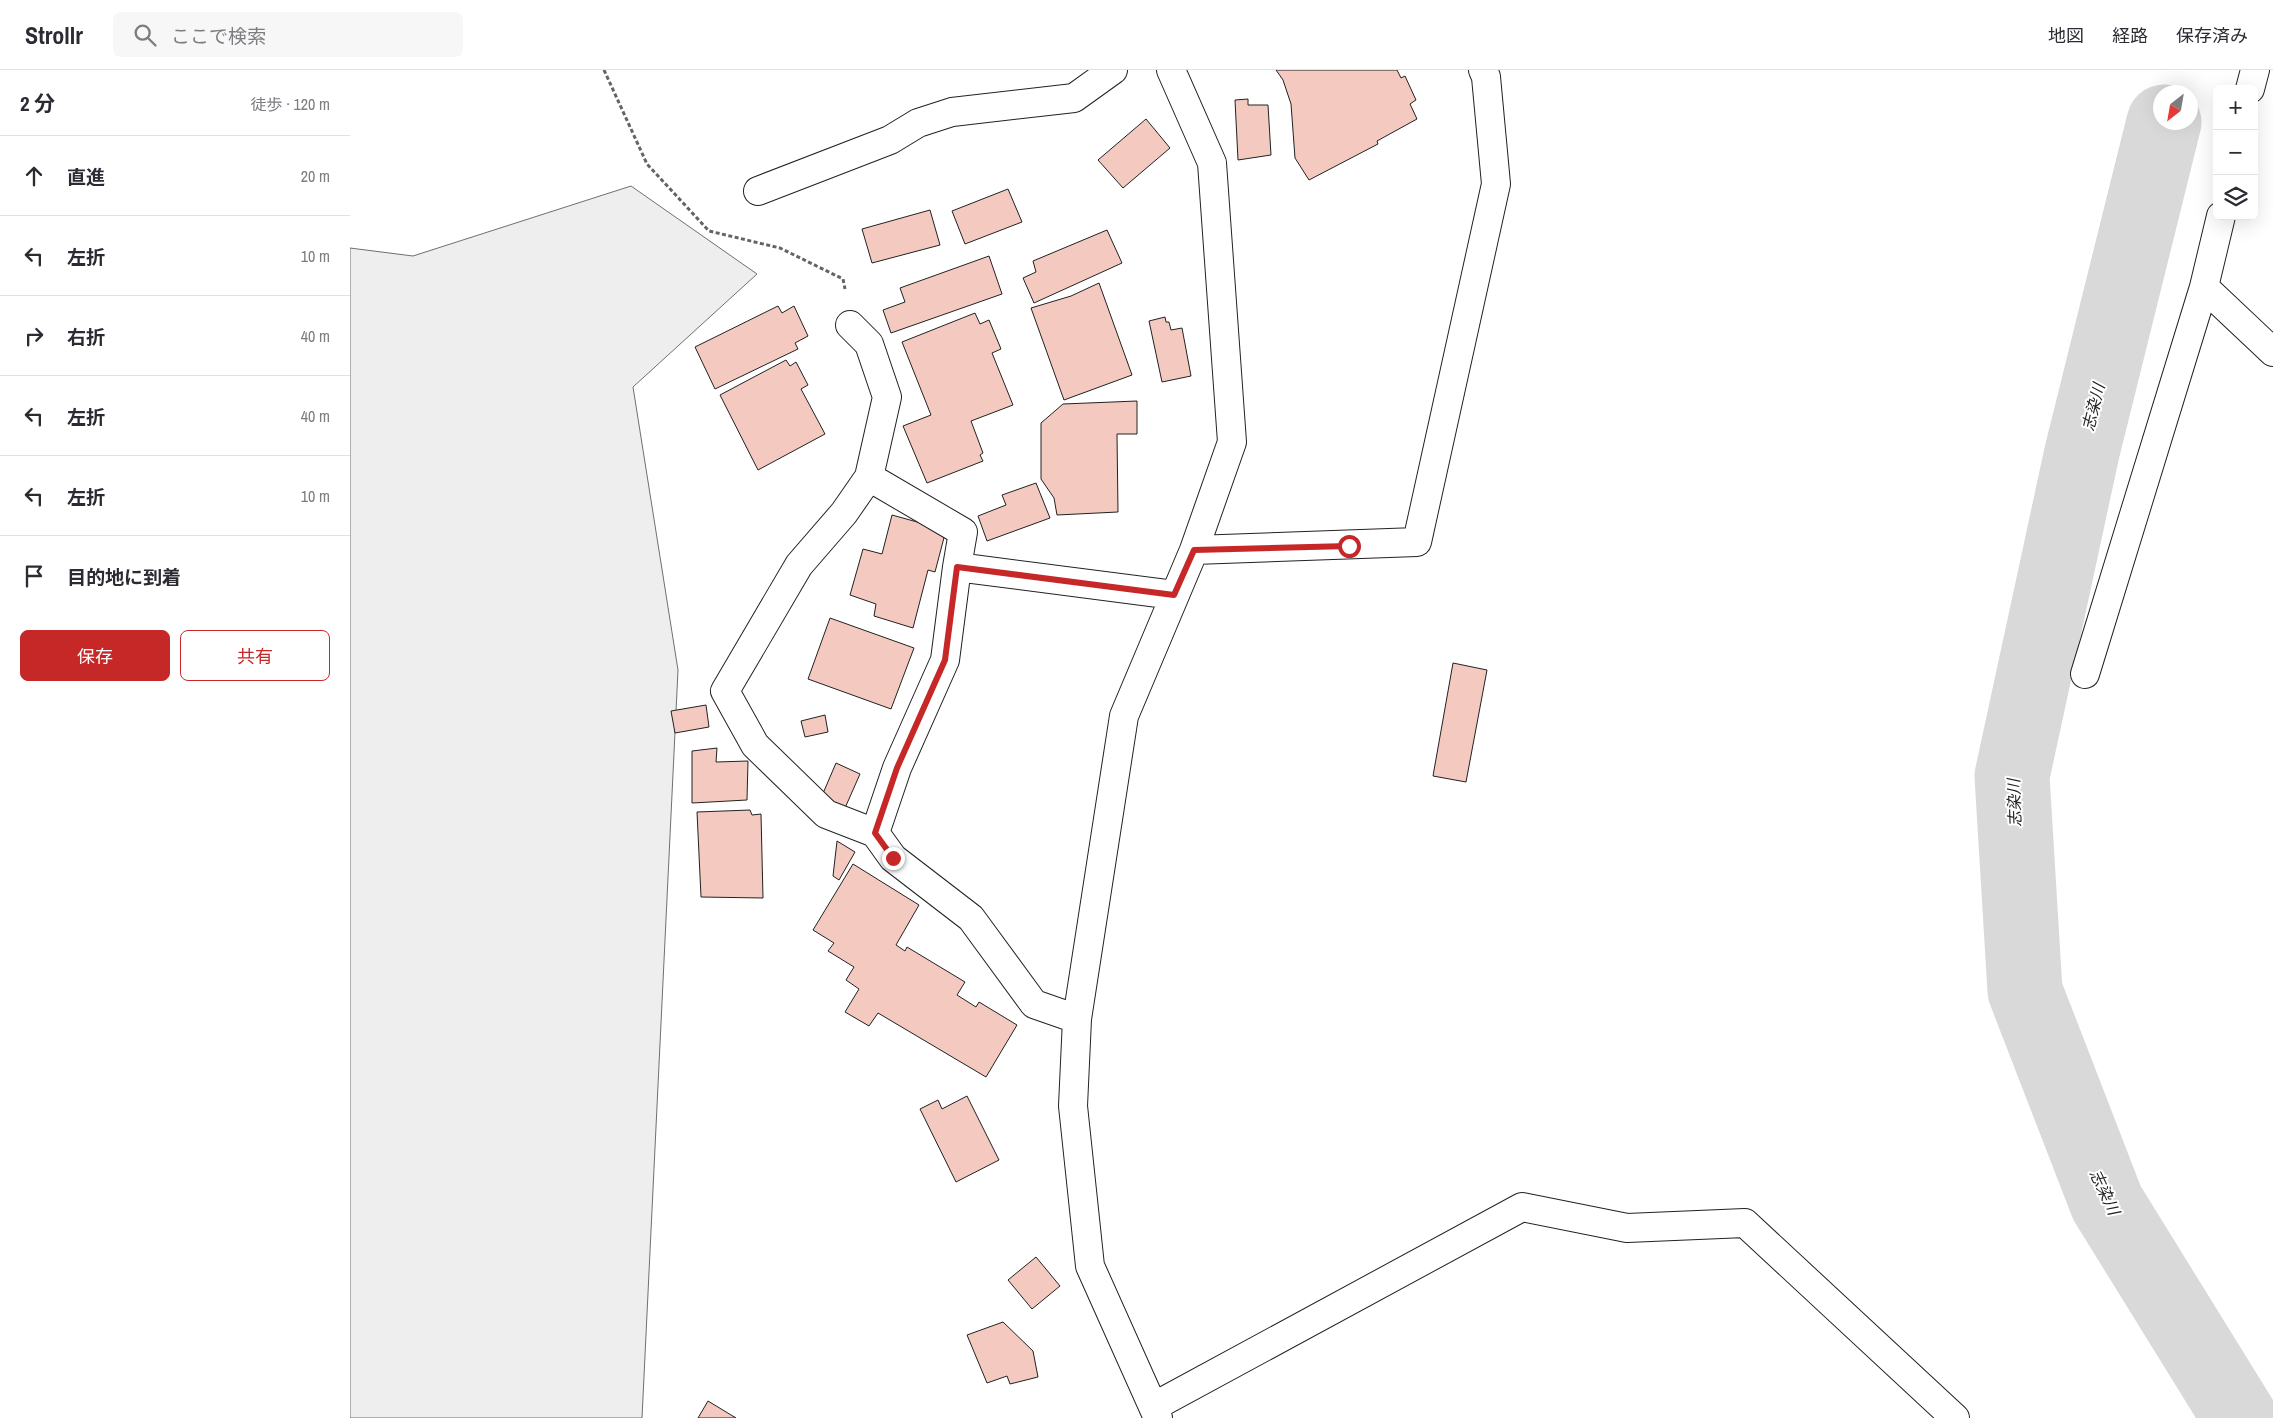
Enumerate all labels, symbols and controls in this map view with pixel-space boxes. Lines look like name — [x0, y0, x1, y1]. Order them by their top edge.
search box — [113, 12, 463, 57]
text: Strollr — [25, 19, 83, 51]
icon: search — [131, 21, 159, 49]
text: ここで検索 — [171, 23, 266, 49]
text: 地図 — [2048, 23, 2084, 48]
text: 経路 — [2112, 23, 2148, 48]
text: 保存済み — [2176, 23, 2248, 48]
north arrow — [2153, 85, 2198, 130]
map controls — [2213, 85, 2258, 220]
button: + — [2213, 85, 2258, 130]
text: 2 分 — [20, 89, 55, 118]
text: 徒歩 · 120 m — [251, 93, 330, 115]
button: − — [2213, 130, 2258, 175]
icon: ahead — [20, 162, 48, 190]
text: 直進 — [67, 164, 105, 190]
text: 20 m — [301, 165, 330, 187]
button: layers — [2213, 175, 2258, 220]
icon: left — [20, 242, 48, 270]
text: 左折 — [67, 244, 105, 270]
text: 10 m — [301, 245, 330, 267]
icon: right — [20, 322, 48, 350]
text: 右折 — [67, 324, 105, 350]
text: 40 m — [301, 325, 330, 347]
water label: 志染川 — [2077, 379, 2110, 433]
icon: left — [20, 402, 48, 430]
text: 左折 — [67, 404, 105, 430]
text: 40 m — [301, 405, 330, 427]
icon: left — [20, 482, 48, 510]
text: 左折 — [67, 484, 105, 510]
text: 10 m — [301, 485, 330, 507]
route start — [1338, 535, 1361, 558]
icon: arrive — [20, 562, 48, 590]
text: 目的地に到着 — [67, 564, 181, 590]
button: 保存 — [20, 630, 170, 681]
button: 共有 — [180, 630, 330, 681]
water label: 志染川 — [2002, 777, 2026, 827]
route end — [882, 847, 905, 870]
water label: 志染川 — [2085, 1166, 2126, 1220]

